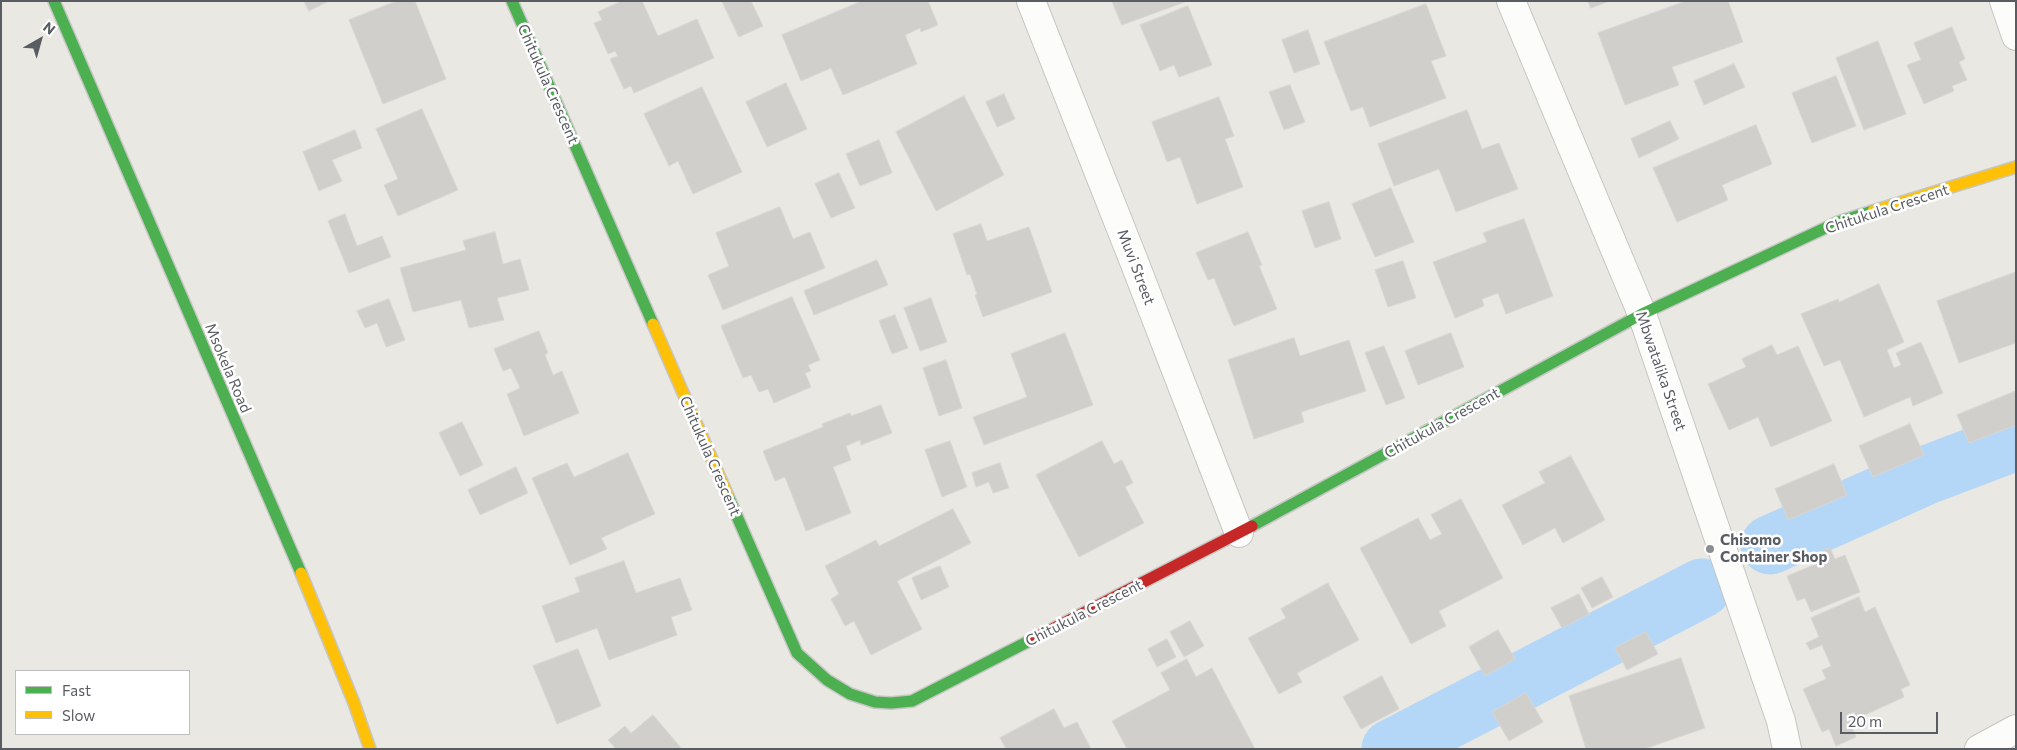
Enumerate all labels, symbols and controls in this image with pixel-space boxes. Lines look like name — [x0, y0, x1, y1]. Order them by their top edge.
north arrow — [15, 15, 65, 65]
text: N — [40, 18, 59, 38]
street label: Chitukula Crescent — [514, 21, 582, 147]
street label: Chitukula Crescent — [1823, 180, 1951, 238]
street label: Muvi Street — [1113, 227, 1159, 307]
street label: Mbwatalika Street — [1632, 309, 1690, 433]
street label: Msokela Road — [201, 321, 255, 415]
street label: Chitukula Crescent — [1381, 384, 1503, 462]
street label: Chitukula Crescent — [676, 393, 744, 519]
place label: Chisomo Container Shop — [1720, 531, 1827, 566]
marker: Chisomo Container Shop — [1704, 543, 1716, 555]
street label: Chitukula Crescent — [1022, 576, 1146, 650]
legend — [15, 670, 190, 735]
text: Fast — [62, 681, 91, 699]
scale bar — [1842, 702, 1940, 734]
text: Slow — [62, 706, 95, 724]
text: 20 m — [1848, 712, 1882, 730]

